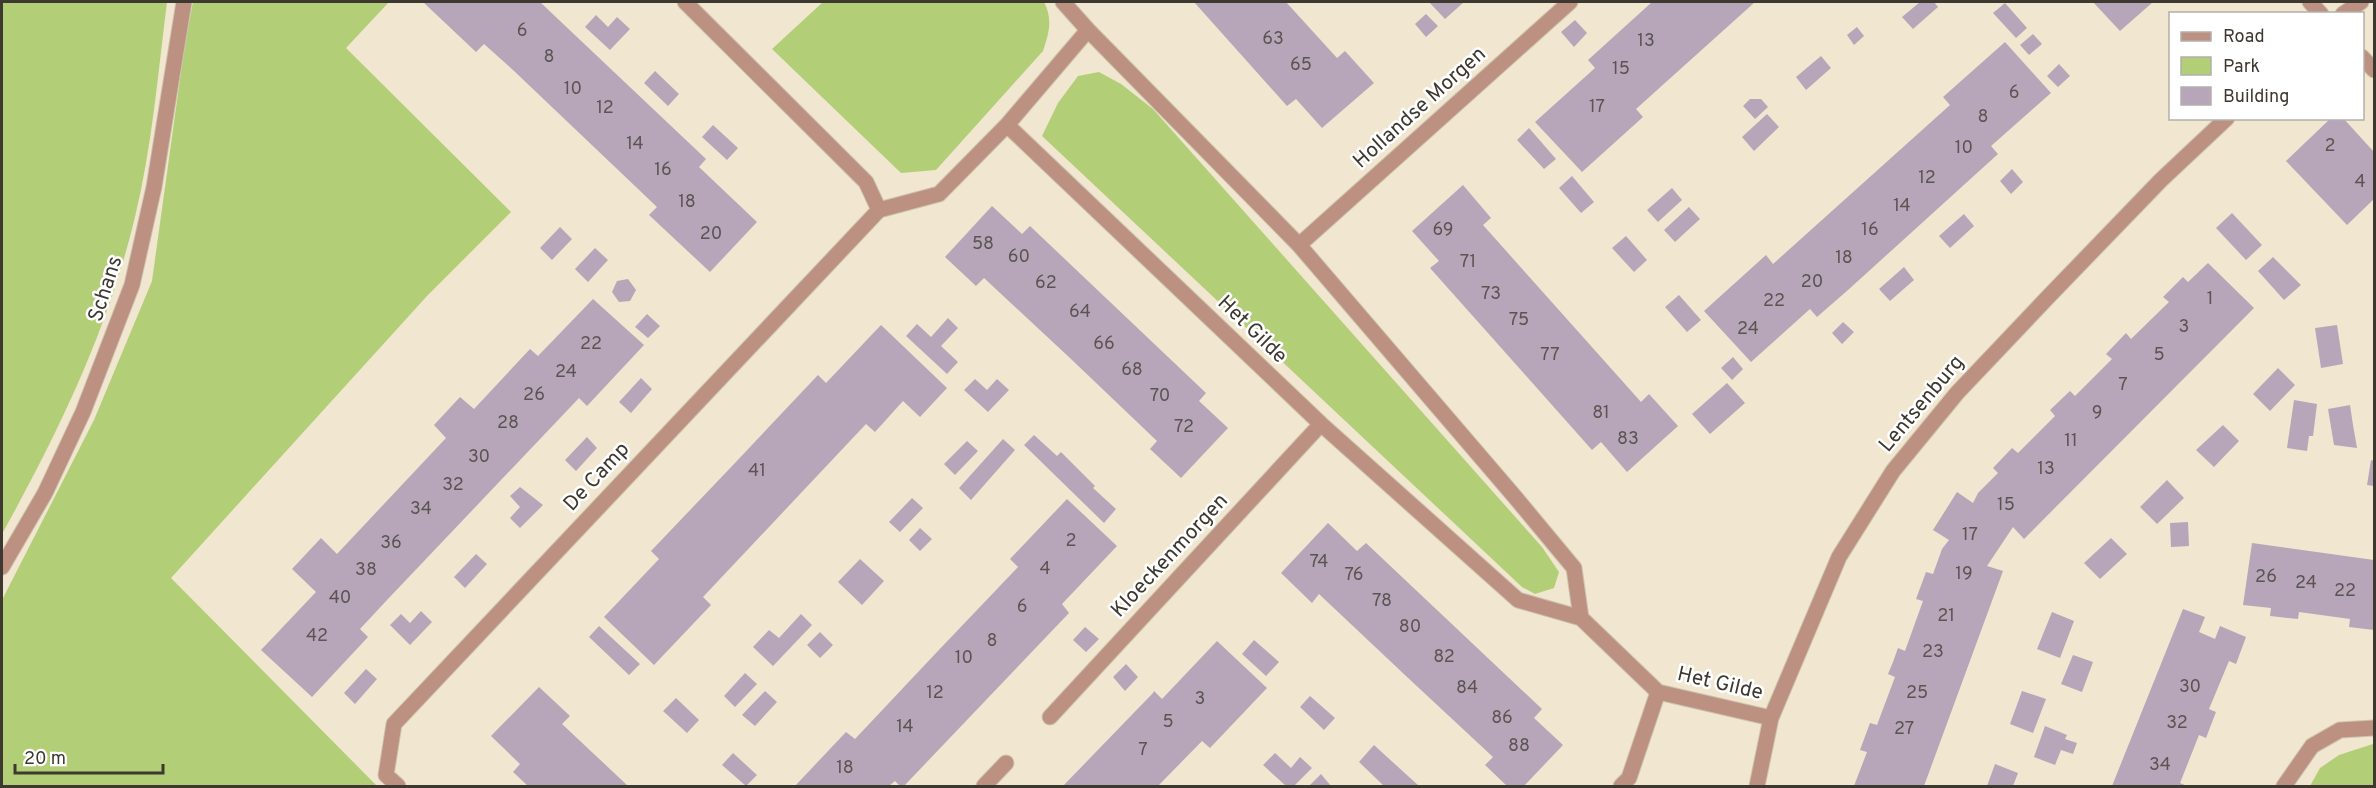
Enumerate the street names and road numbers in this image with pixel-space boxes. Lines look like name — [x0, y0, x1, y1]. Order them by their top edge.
street label: Hollandse Morgen — [1348, 41, 1492, 175]
street label: Schans — [83, 253, 129, 325]
street label: Het Gilde — [1211, 290, 1293, 370]
street label: Lentsenburg — [1874, 350, 1970, 458]
street label: De Camp — [558, 437, 636, 517]
street label: Kloeckenmorgen — [1106, 488, 1234, 624]
street label: Het Gilde — [1675, 661, 1765, 707]

